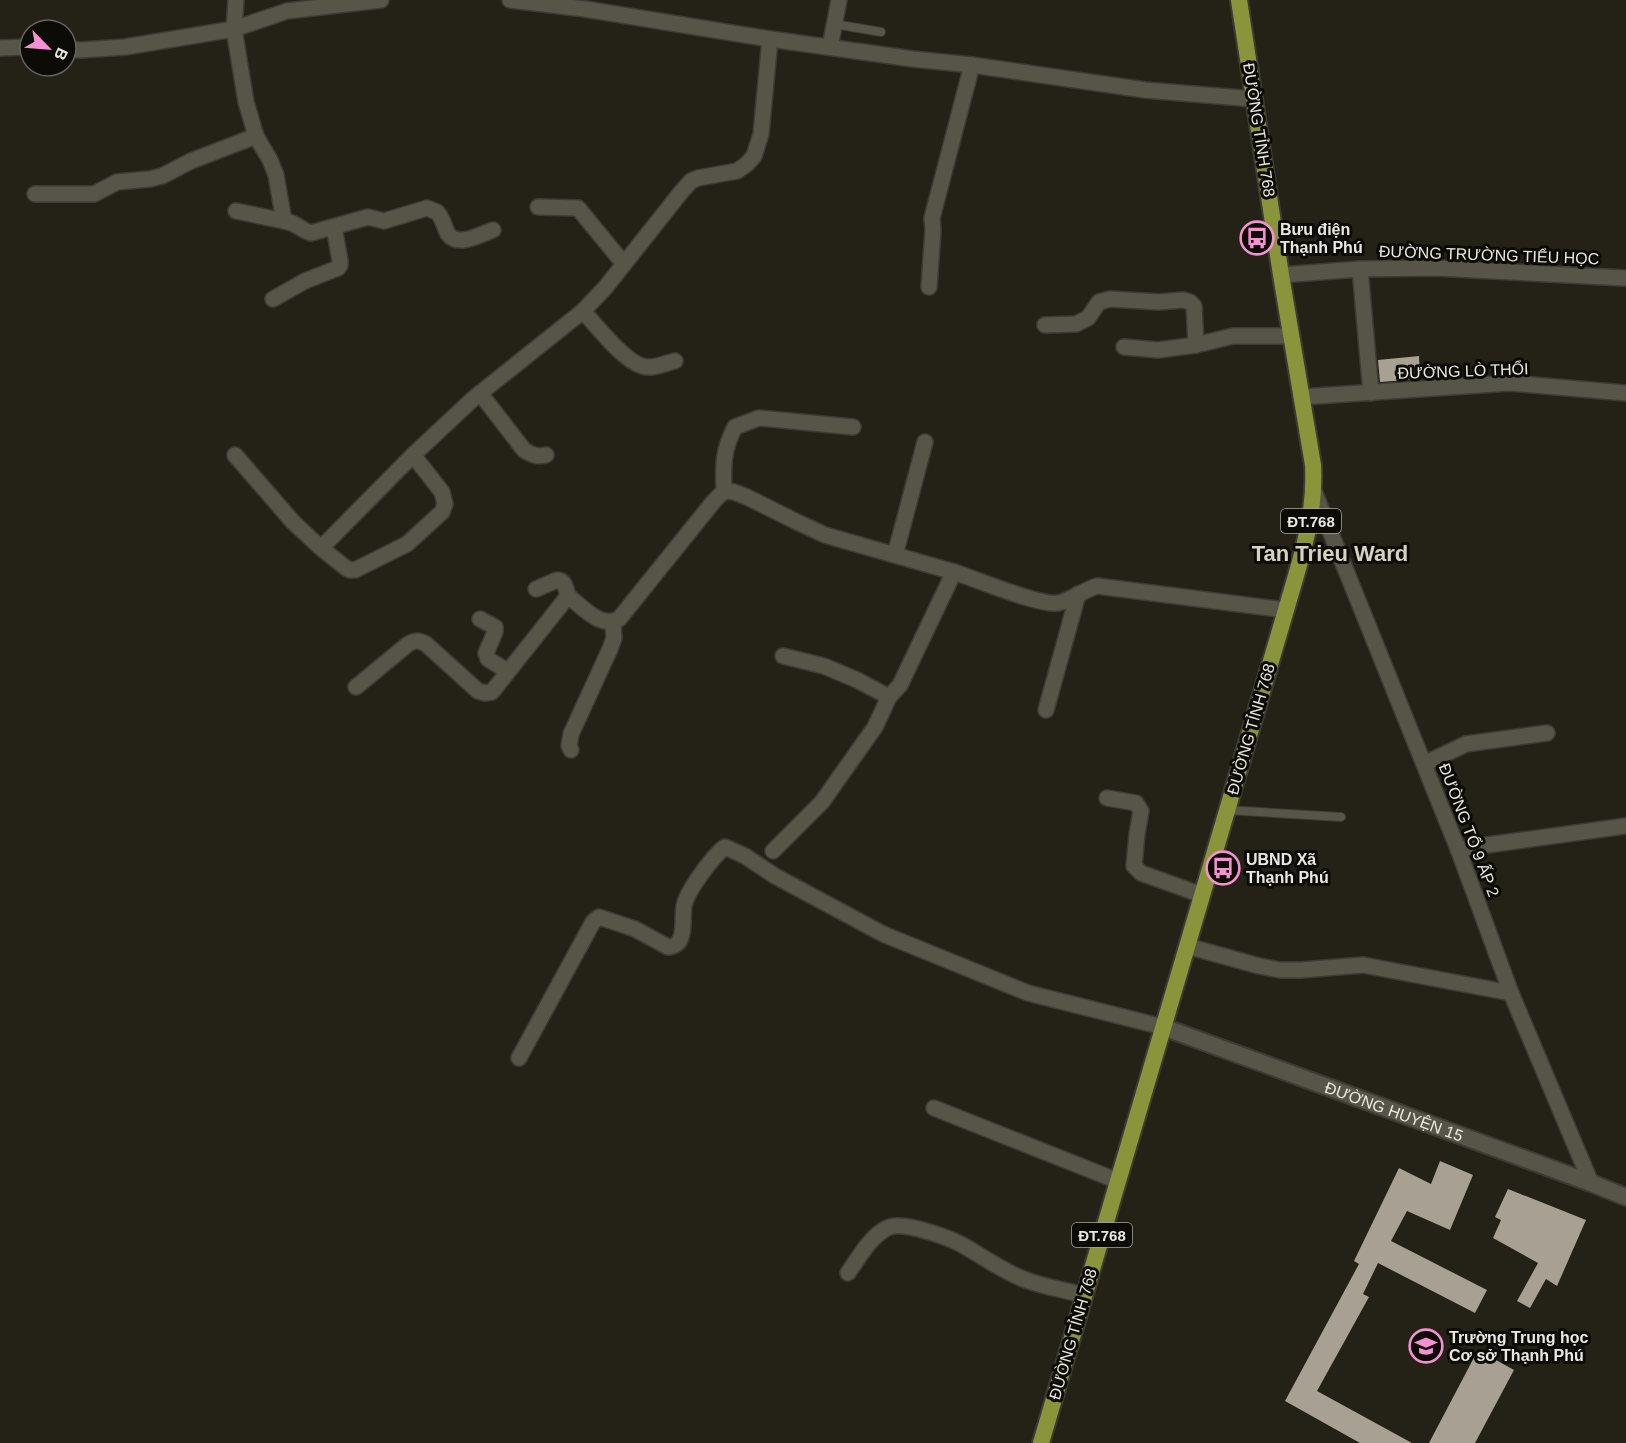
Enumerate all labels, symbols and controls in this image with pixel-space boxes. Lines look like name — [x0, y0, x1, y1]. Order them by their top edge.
north arrow — [18, 18, 78, 78]
text: B — [51, 45, 71, 63]
street label: ĐƯỜNG TỈNH 768 — [1240, 62, 1279, 198]
bus stop icon: Bưu điện Thạnh Phú — [1239, 220, 1275, 256]
place label: Bưu điện Thạnh Phú — [1280, 221, 1363, 256]
street label: ĐƯỜNG TRƯỜNG TIỂU HỌC — [1379, 242, 1599, 267]
street label: ĐƯỜNG LÒ THỔI — [1397, 359, 1529, 382]
road number: ĐT.768 — [1281, 509, 1341, 533]
district label: Tan Trieu Ward — [1252, 541, 1408, 566]
street label: ĐƯỜNG TỈNH 768 — [1223, 661, 1278, 796]
street label: ĐƯỜNG TỔ 9 ẤP 2 — [1436, 761, 1503, 899]
bus stop icon: UBND Xã Thạnh Phú — [1205, 850, 1241, 886]
place label: UBND Xã Thạnh Phú — [1246, 851, 1329, 886]
street label: ĐƯỜNG HUYỆN 15 — [1323, 1078, 1466, 1144]
road number: ĐT.768 — [1072, 1223, 1132, 1247]
street label: ĐƯỜNG TỈNH 768 — [1045, 1266, 1100, 1401]
school or university icon: Trường Trung học Cơ sở Thạnh Phú — [1408, 1328, 1444, 1364]
place label: Trường Trung học Cơ sở Thạnh Phú — [1449, 1329, 1589, 1364]

